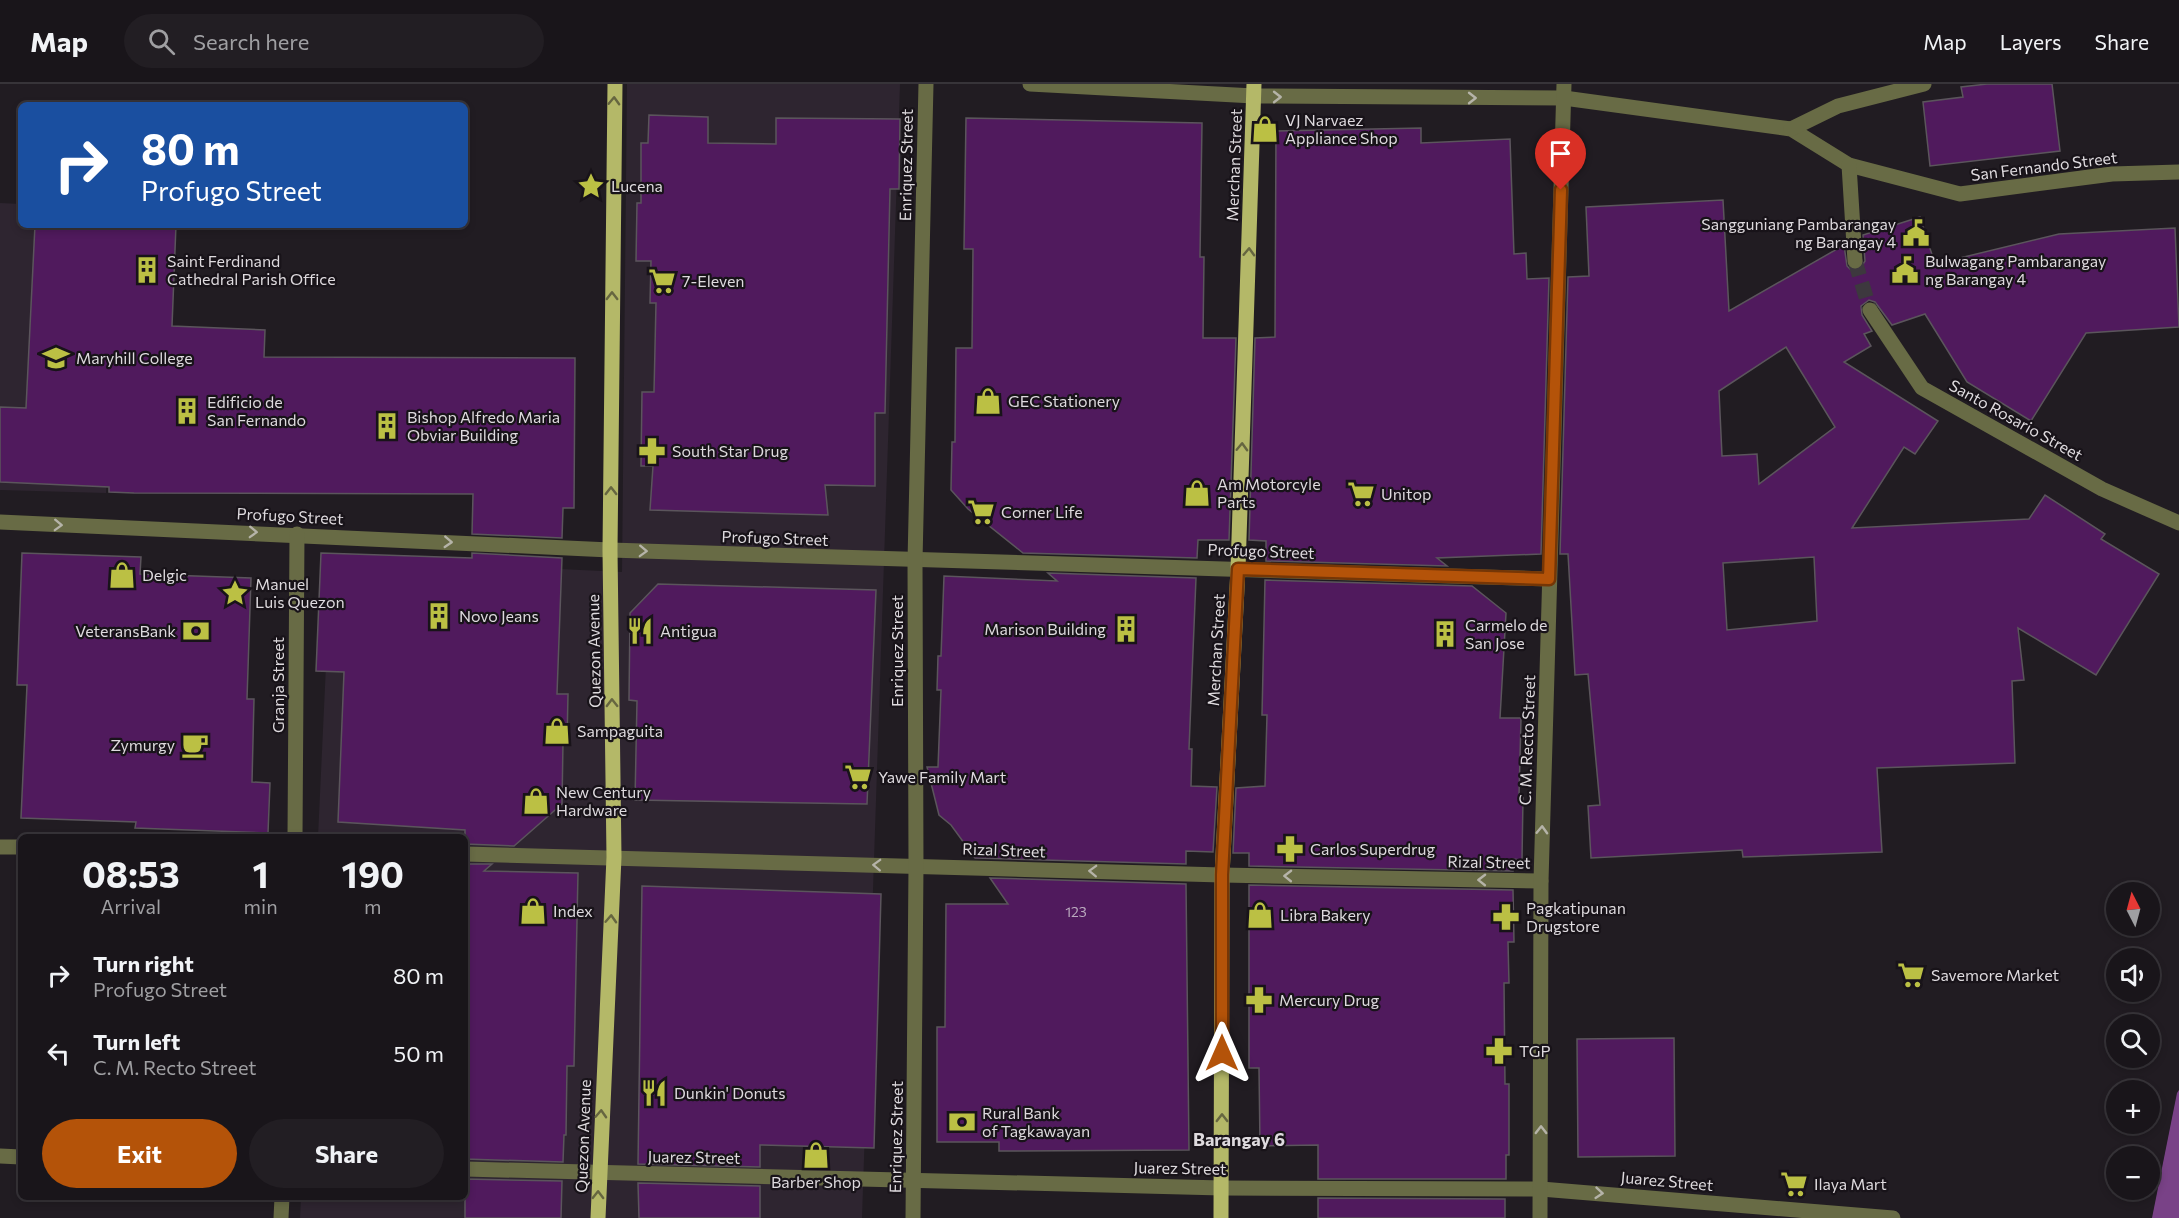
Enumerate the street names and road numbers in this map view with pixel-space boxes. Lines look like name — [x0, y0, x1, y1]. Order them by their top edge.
street label: Enriquez Street — [895, 108, 916, 221]
street label: Merchan Street — [1222, 108, 1245, 222]
street label: San Fernando Street — [1970, 147, 2119, 184]
street label: Santo Rosario Street — [1946, 375, 2087, 464]
street label: Profugo Street — [236, 503, 344, 528]
street label: Profugo Street — [721, 526, 829, 549]
street label: Profugo Street — [1207, 539, 1315, 562]
street label: Merchan Street — [1203, 593, 1228, 707]
street label: Quezon Avenue — [583, 594, 604, 708]
street label: Enriquez Street — [887, 594, 906, 707]
street label: Granja Street — [268, 636, 287, 733]
street label: C. M. Recto Street — [1515, 674, 1538, 806]
street label: Rizal Street — [962, 839, 1047, 860]
street label: Rizal Street — [1447, 851, 1531, 872]
street label: Quezon Avenue — [571, 1079, 594, 1193]
street label: Enriquez Street — [885, 1080, 906, 1193]
street label: Juarez Street — [647, 1146, 741, 1167]
street label: Juarez Street — [1133, 1157, 1227, 1178]
street label: Juarez Street — [1620, 1167, 1715, 1194]

